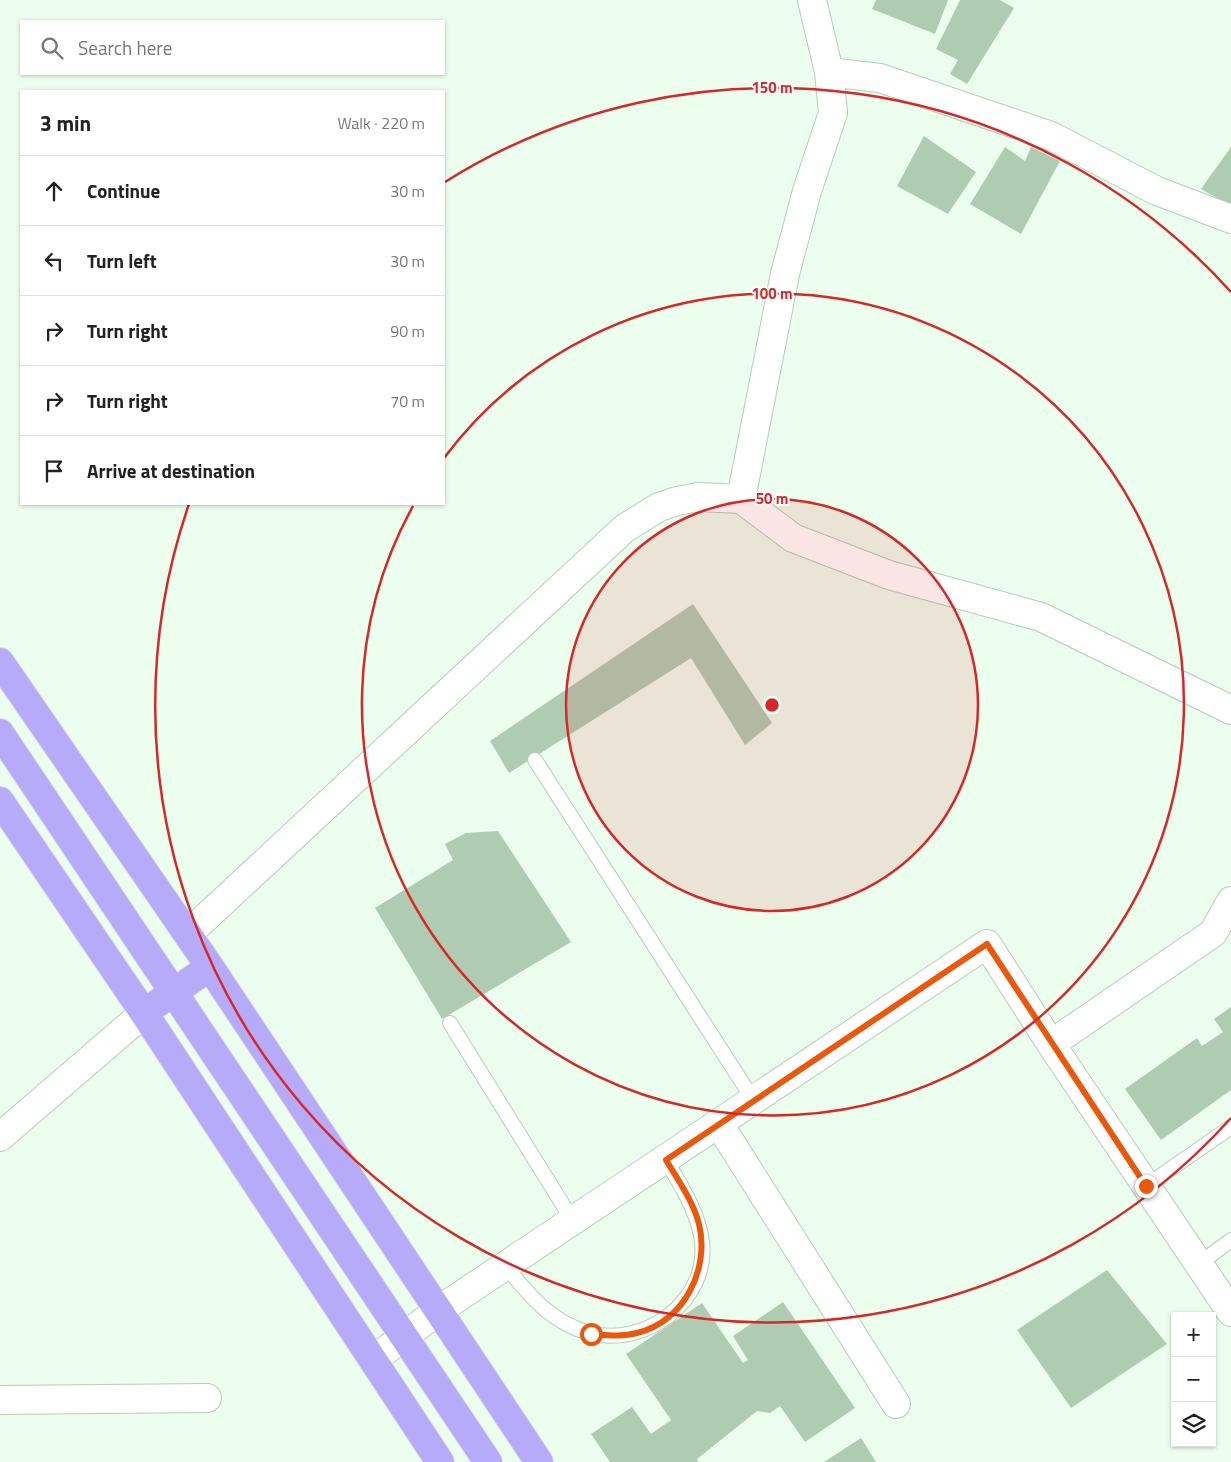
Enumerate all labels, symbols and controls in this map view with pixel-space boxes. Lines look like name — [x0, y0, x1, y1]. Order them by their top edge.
search box — [20, 20, 445, 75]
text: Search here — [78, 33, 172, 62]
icon: search — [38, 34, 66, 62]
text: 150 m — [751, 76, 793, 99]
text: 3 min — [40, 107, 91, 139]
text: Walk · 220 m — [337, 111, 425, 135]
text: Continue — [87, 176, 160, 205]
icon: ahead — [40, 177, 68, 205]
text: 30 m — [390, 179, 425, 203]
text: Turn left — [87, 246, 157, 275]
icon: left — [40, 247, 68, 275]
text: 30 m — [390, 249, 425, 273]
text: 100 m — [751, 282, 793, 305]
text: Turn right — [87, 316, 168, 345]
icon: right — [40, 317, 68, 345]
text: 90 m — [390, 319, 425, 343]
text: Turn right — [87, 386, 168, 415]
icon: right — [40, 387, 68, 415]
text: 70 m — [390, 389, 425, 413]
text: Arrive at destination — [87, 456, 255, 485]
icon: arrive — [40, 457, 68, 485]
text: 50 m — [756, 487, 788, 510]
centre of rings — [763, 696, 781, 714]
route end — [1135, 1175, 1158, 1198]
map controls — [1171, 1312, 1216, 1447]
button: + — [1171, 1312, 1216, 1357]
route start — [580, 1323, 603, 1346]
button: − — [1171, 1357, 1216, 1402]
button: layers — [1171, 1402, 1216, 1447]

